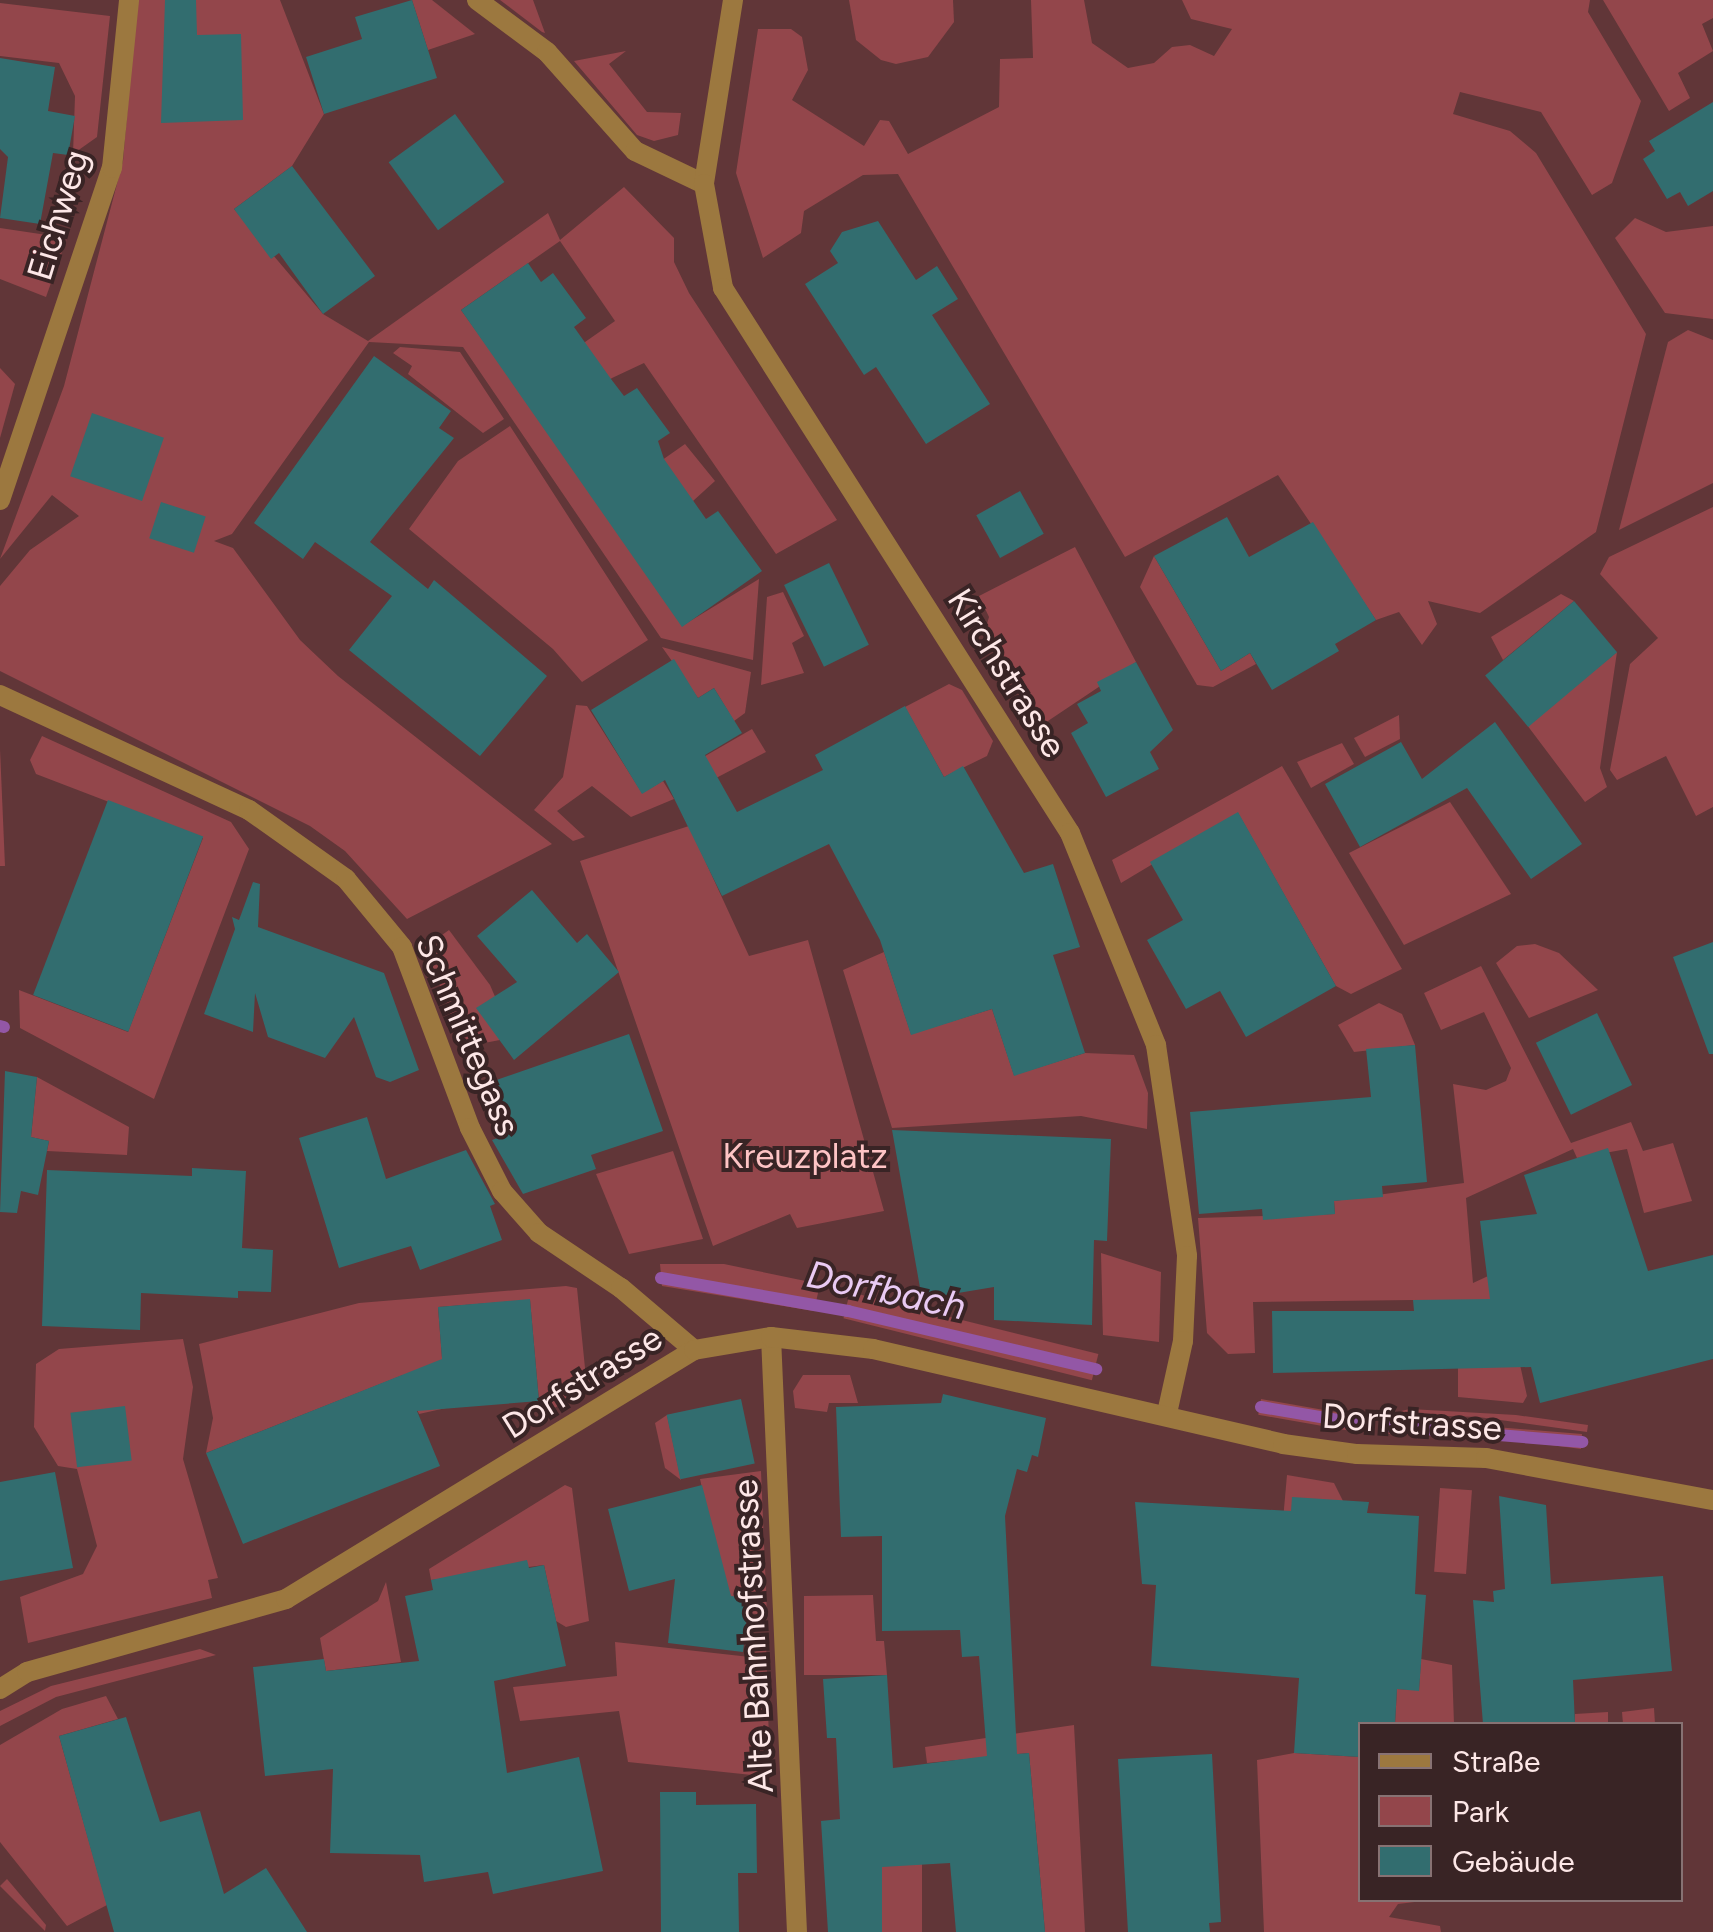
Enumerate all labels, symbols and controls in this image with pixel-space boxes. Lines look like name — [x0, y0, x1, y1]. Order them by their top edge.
street label: Eichweg — [18, 145, 98, 285]
street label: Kirchstrasse — [939, 581, 1075, 765]
street label: Schmittegass — [407, 928, 529, 1142]
park label: Kreuzplatz — [722, 1135, 888, 1177]
water label: Dorfbach — [802, 1252, 970, 1330]
street label: Dorfstrasse — [495, 1316, 669, 1448]
street label: Dorfstrasse — [1321, 1395, 1503, 1449]
street label: Alte Bahnhofstrasse — [724, 1478, 782, 1794]
legend — [1358, 1722, 1683, 1902]
text: Straße — [1452, 1743, 1541, 1780]
text: Park — [1452, 1793, 1509, 1830]
text: Gebäude — [1452, 1843, 1575, 1880]

